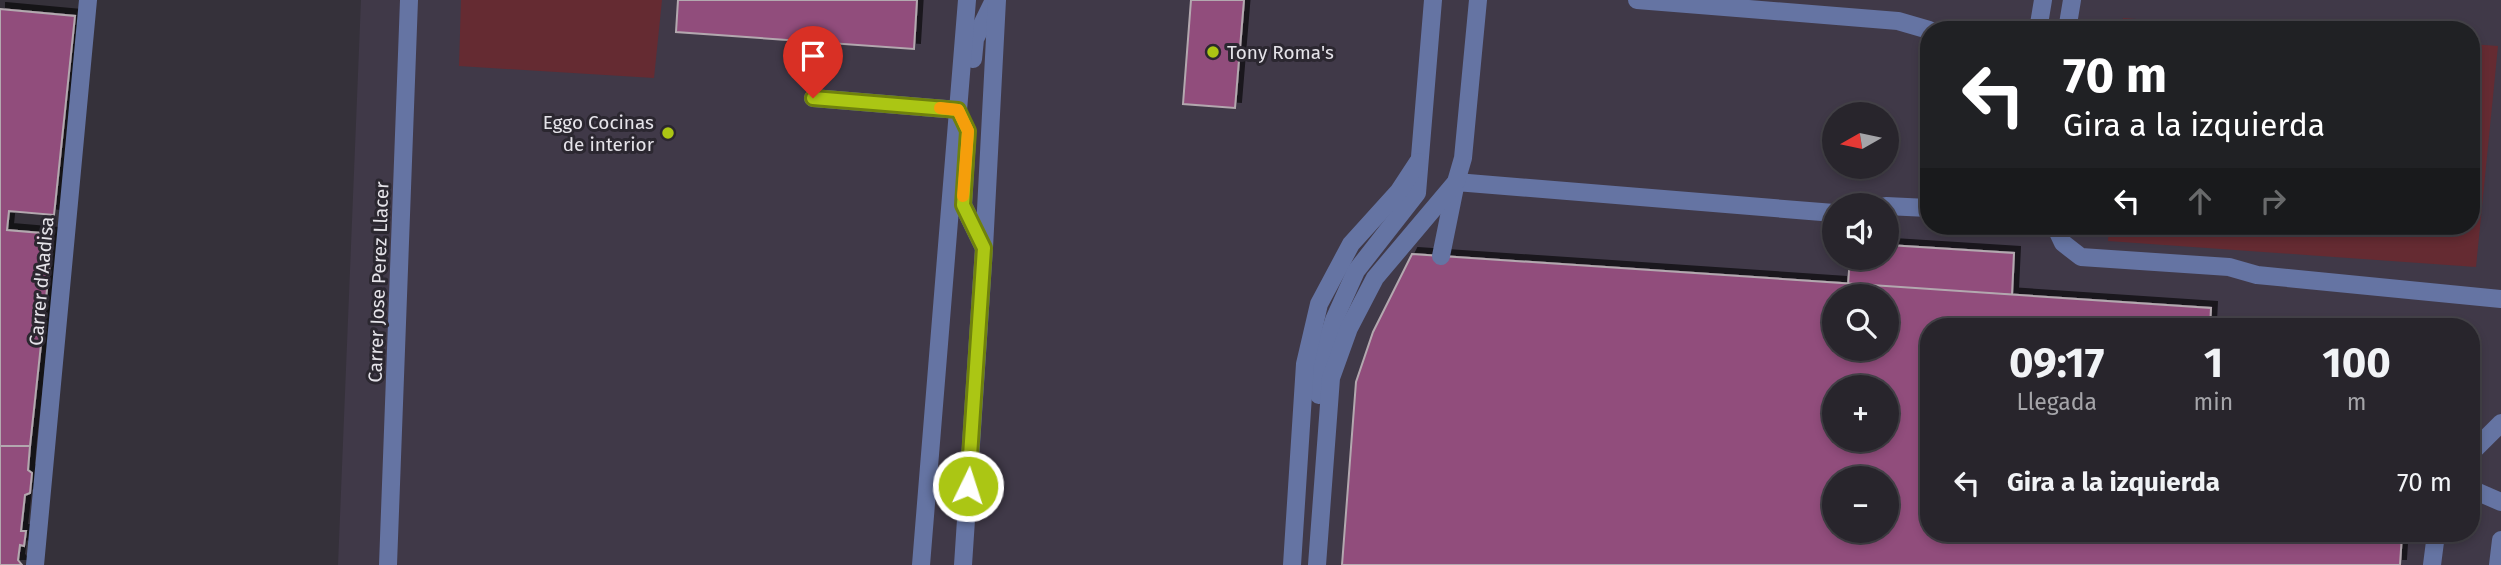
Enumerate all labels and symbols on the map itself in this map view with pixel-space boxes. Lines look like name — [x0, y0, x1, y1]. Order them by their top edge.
pin — [783, 26, 843, 98]
place label: Tony Roma's — [1227, 41, 1334, 64]
marker: Tony Roma's — [1205, 44, 1221, 60]
north arrow — [1822, 102, 1899, 178]
place label: Eggo Cocinas de interior — [543, 111, 655, 156]
marker: Eggo Cocinas de interior — [660, 125, 676, 141]
street label: Carrer Jose Perez Llacer — [363, 180, 394, 383]
street label: Carrer d'Aadisa — [24, 216, 59, 347]
position arrow — [931, 449, 1005, 523]

